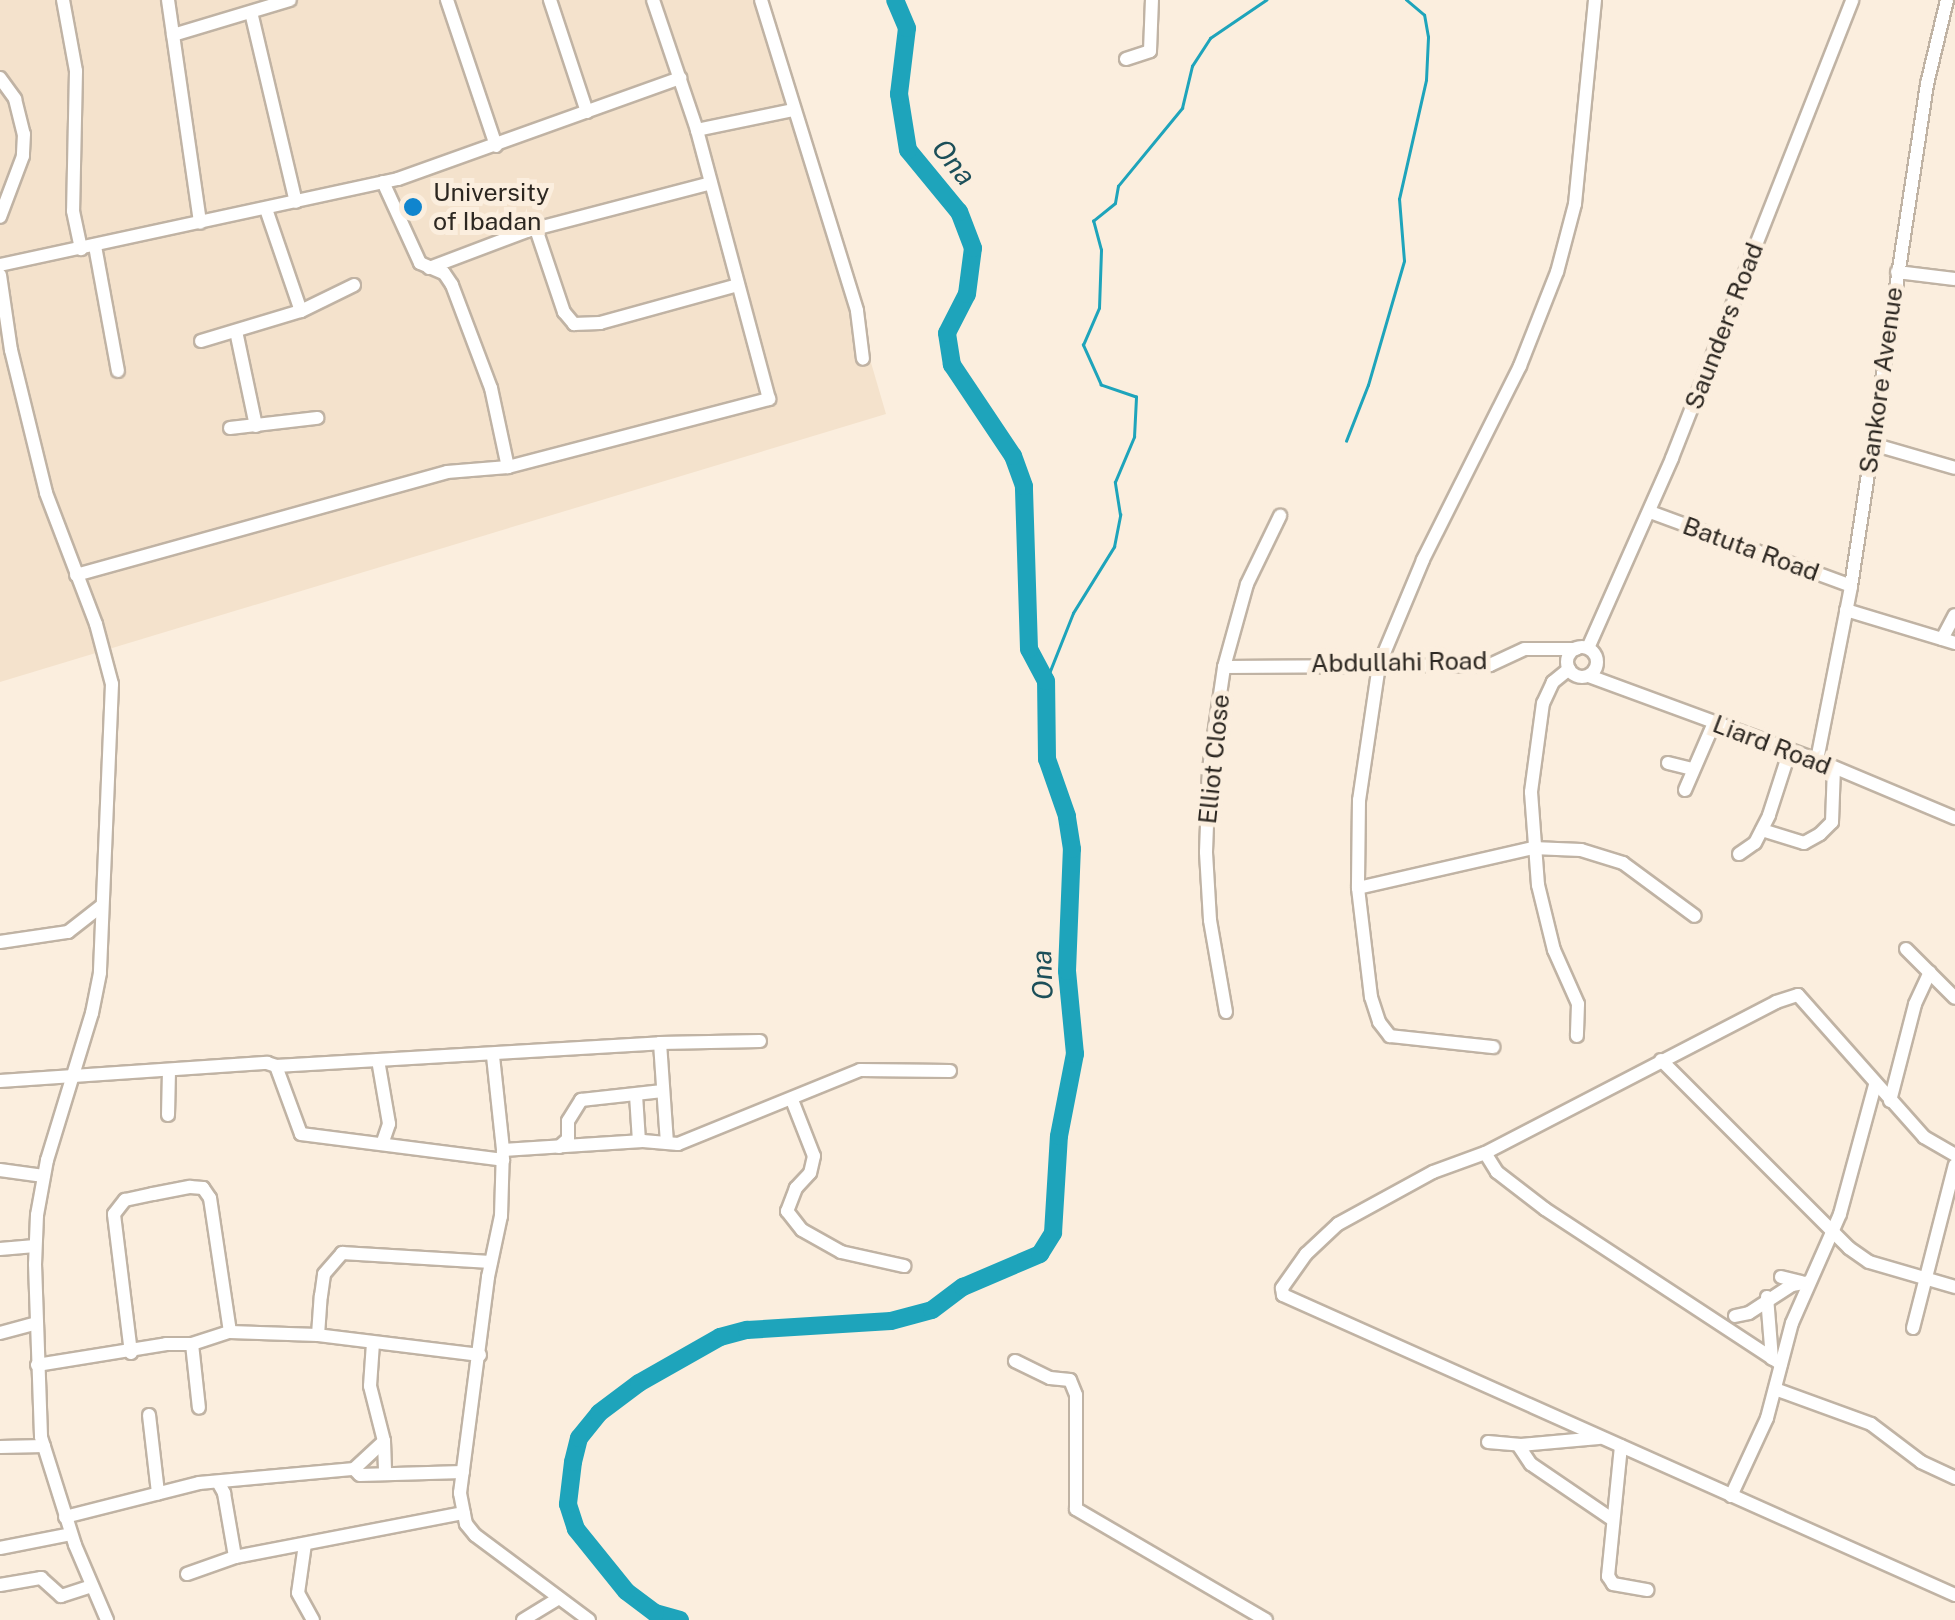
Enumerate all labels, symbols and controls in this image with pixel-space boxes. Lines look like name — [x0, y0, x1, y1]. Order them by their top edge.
water label: Ona — [925, 132, 983, 192]
place label: University of Ibadan — [433, 178, 549, 237]
marker: University of Ibadan — [402, 196, 424, 218]
street label: Saunders Road — [1678, 238, 1770, 414]
street label: Sankore Avenue — [1853, 285, 1909, 475]
street label: Batuta Road — [1679, 510, 1823, 588]
street label: Abdullahi Road — [1310, 645, 1488, 679]
street label: Elliot Close — [1192, 693, 1236, 825]
street label: Liard Road — [1709, 709, 1835, 781]
water label: Ona — [1024, 949, 1060, 1001]

